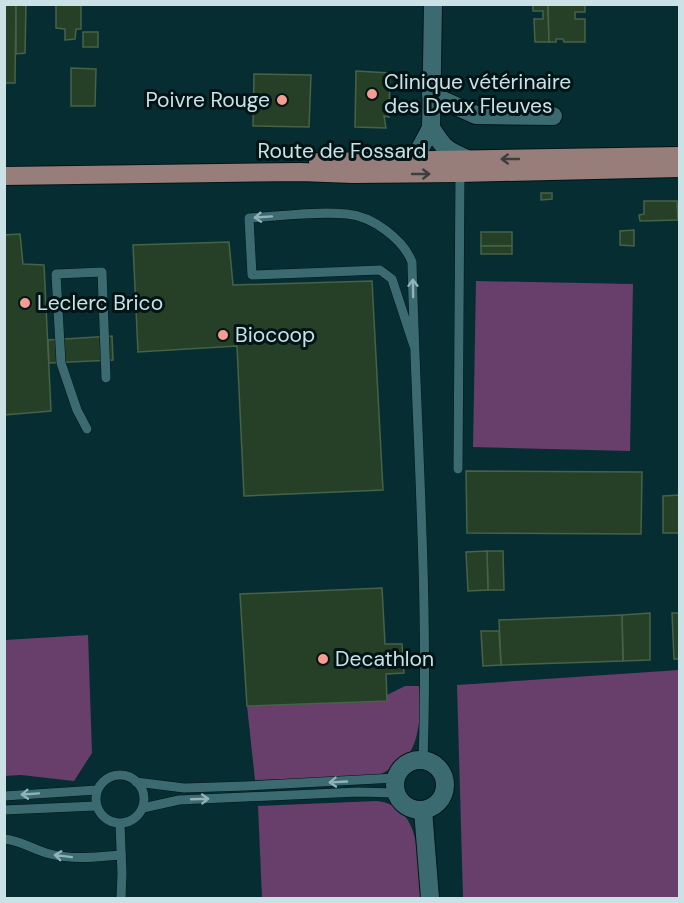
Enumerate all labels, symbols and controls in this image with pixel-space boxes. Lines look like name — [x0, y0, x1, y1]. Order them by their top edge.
place label: Clinique vétérinaire des Deux Fleuves — [384, 68, 571, 120]
place label: Poivre Rouge — [145, 86, 270, 114]
marker: Clinique vétérinaire des Deux Fleuves — [365, 87, 379, 101]
marker: Poivre Rouge — [275, 93, 289, 107]
street label: Route de Fossard — [258, 137, 426, 165]
one-way arrow — [501, 153, 521, 165]
one-way arrow — [411, 168, 431, 180]
one-way arrow — [253, 212, 273, 223]
one-way arrow — [407, 278, 419, 298]
place label: Leclerc Brico — [37, 289, 163, 317]
marker: Leclerc Brico — [18, 296, 32, 310]
place label: Biocoop — [235, 321, 315, 349]
marker: Biocoop — [216, 328, 230, 342]
place label: Decathlon — [335, 645, 434, 673]
marker: Decathlon — [316, 652, 330, 666]
one-way arrow — [328, 776, 348, 787]
one-way arrow — [20, 789, 40, 800]
one-way arrow — [190, 794, 210, 805]
one-way arrow — [54, 850, 73, 861]

